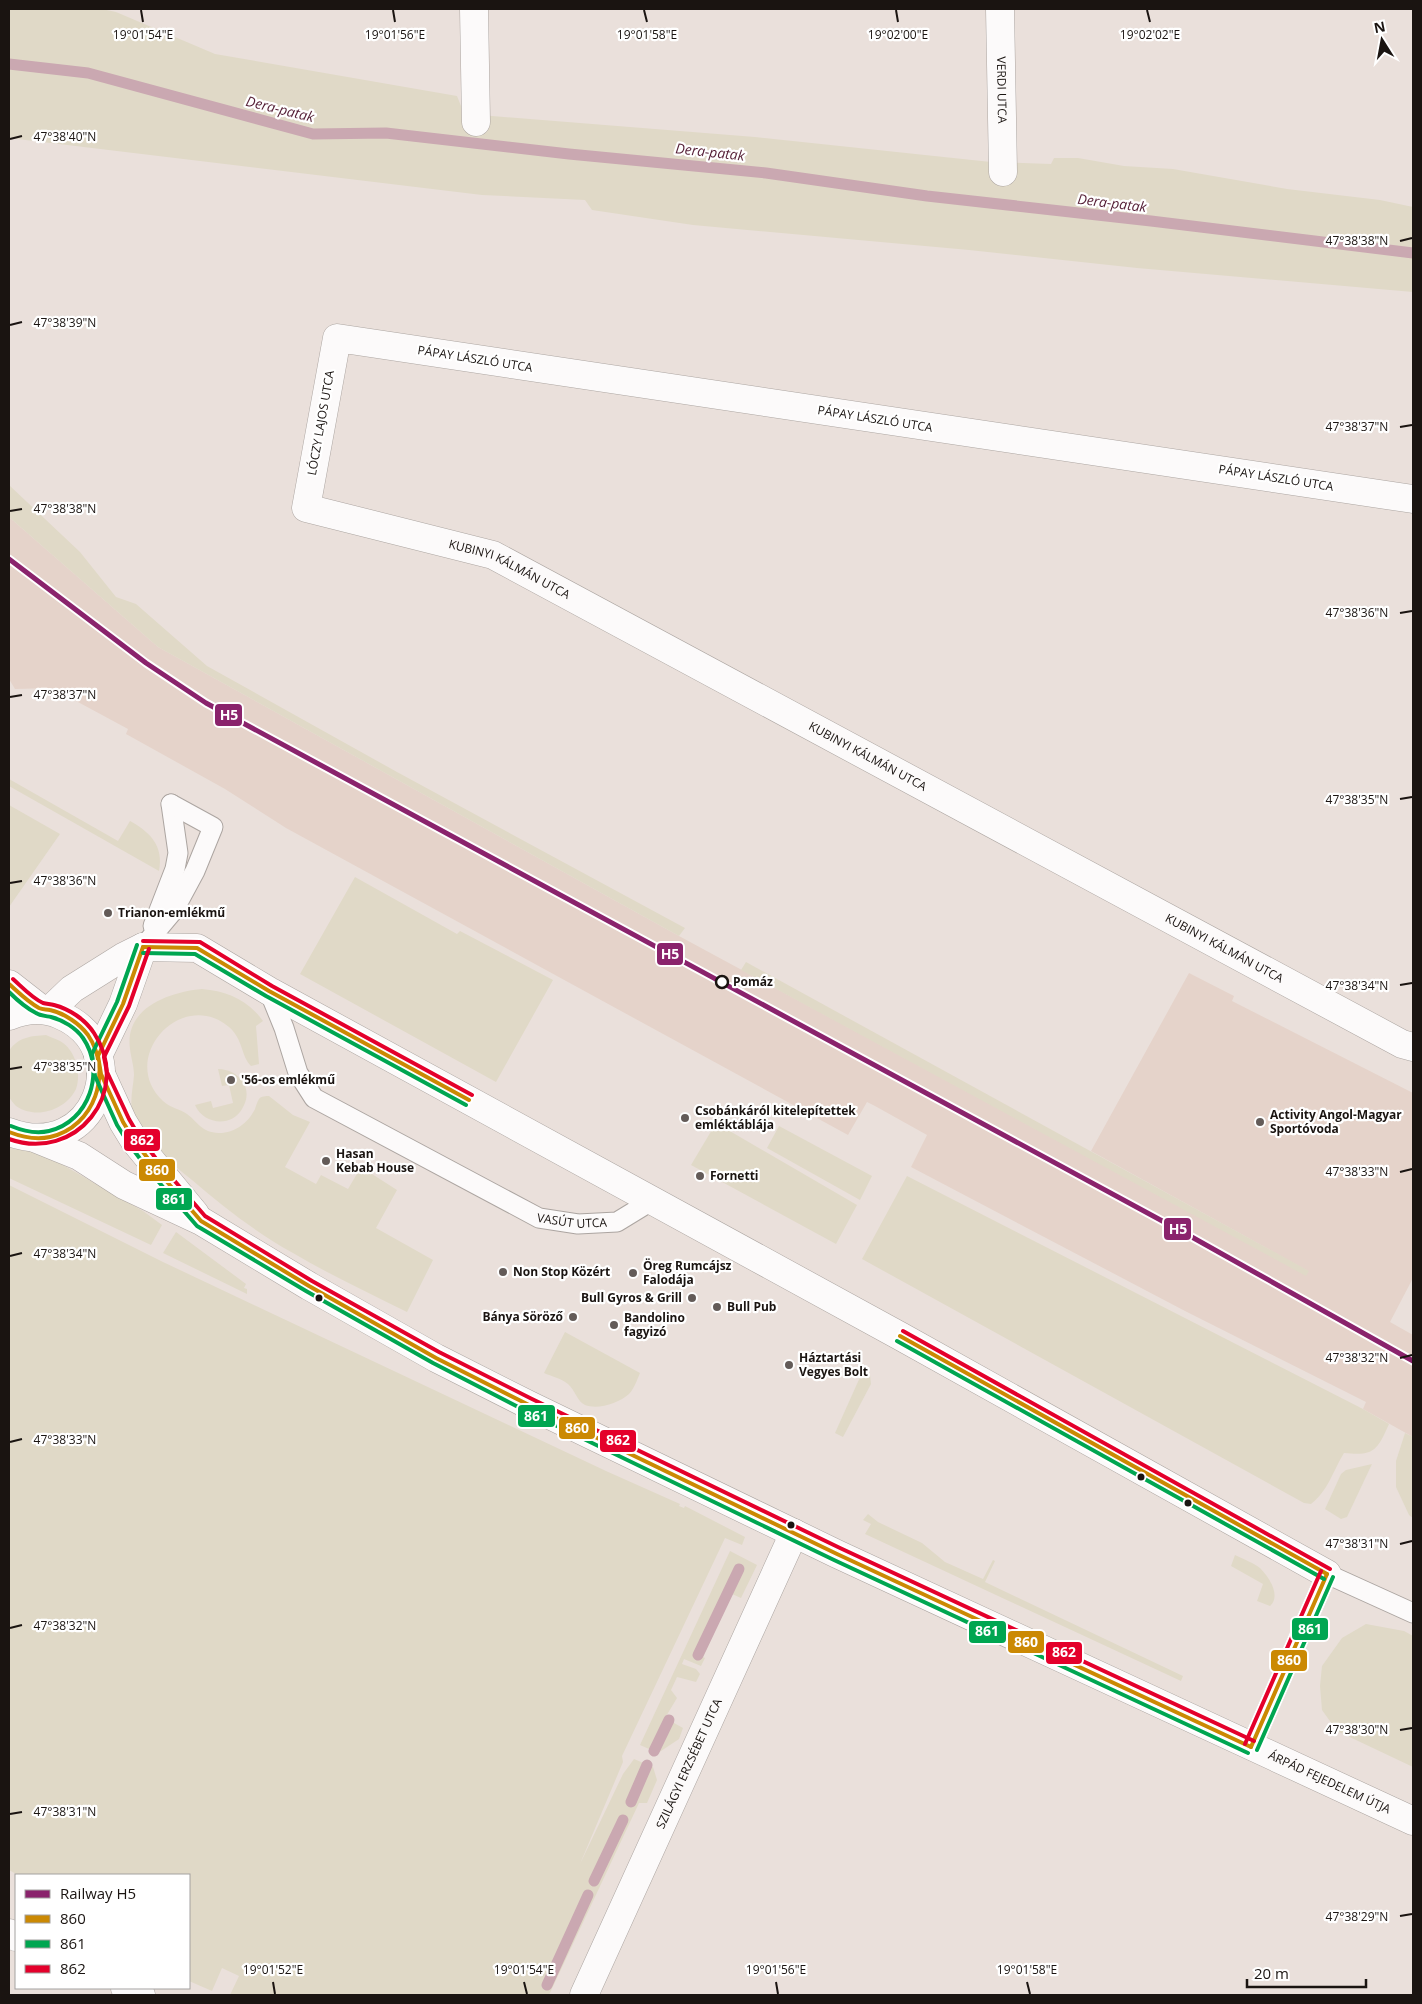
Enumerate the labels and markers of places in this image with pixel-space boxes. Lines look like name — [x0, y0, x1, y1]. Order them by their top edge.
place label: Trianon-emlékmű — [118, 904, 225, 921]
marker: Trianon-emlékmű — [102, 907, 114, 919]
place label: Pomáz — [733, 973, 773, 990]
marker: Pomáz — [715, 975, 729, 989]
place label: '56-os emlékmű — [241, 1071, 335, 1088]
marker: '56-os emlékmű — [225, 1074, 237, 1086]
place label: Csobánkáról kitelepítettek emléktáblája — [695, 1102, 856, 1133]
place label: Activity Angol-Magyar Sportóvoda — [1270, 1106, 1402, 1137]
marker: Csobánkáról kitelepítettek emléktáblája — [679, 1112, 691, 1124]
marker: Activity Angol-Magyar Sportóvoda — [1254, 1116, 1266, 1128]
place label: Hasan Kebab House — [336, 1145, 414, 1176]
marker: Hasan Kebab House — [320, 1155, 332, 1167]
place label: Fornetti — [710, 1167, 759, 1184]
marker: Fornetti — [694, 1170, 706, 1182]
place label: Öreg Rumcájsz Falodája — [643, 1257, 732, 1288]
place label: Non Stop Közért — [513, 1263, 610, 1280]
marker: Non Stop Közért — [497, 1266, 509, 1278]
marker: Öreg Rumcájsz Falodája — [627, 1267, 639, 1279]
place label: Bull Gyros & Grill — [581, 1289, 682, 1306]
marker: Bull Gyros & Grill — [686, 1292, 698, 1304]
unlabelled marker — [314, 1293, 324, 1303]
place label: Bull Pub — [727, 1298, 777, 1315]
marker: Bull Pub — [711, 1301, 723, 1313]
place label: Bánya Söröző — [482, 1308, 564, 1325]
place label: Bandolino fagyizó — [624, 1309, 685, 1340]
marker: Bánya Söröző — [567, 1311, 579, 1323]
marker: Bandolino fagyizó — [608, 1319, 620, 1331]
place label: Háztartási Vegyes Bolt — [799, 1349, 868, 1380]
marker: Háztartási Vegyes Bolt — [783, 1359, 795, 1371]
unlabelled marker — [1136, 1472, 1146, 1482]
unlabelled marker — [1183, 1498, 1193, 1508]
unlabelled marker — [786, 1520, 796, 1530]

